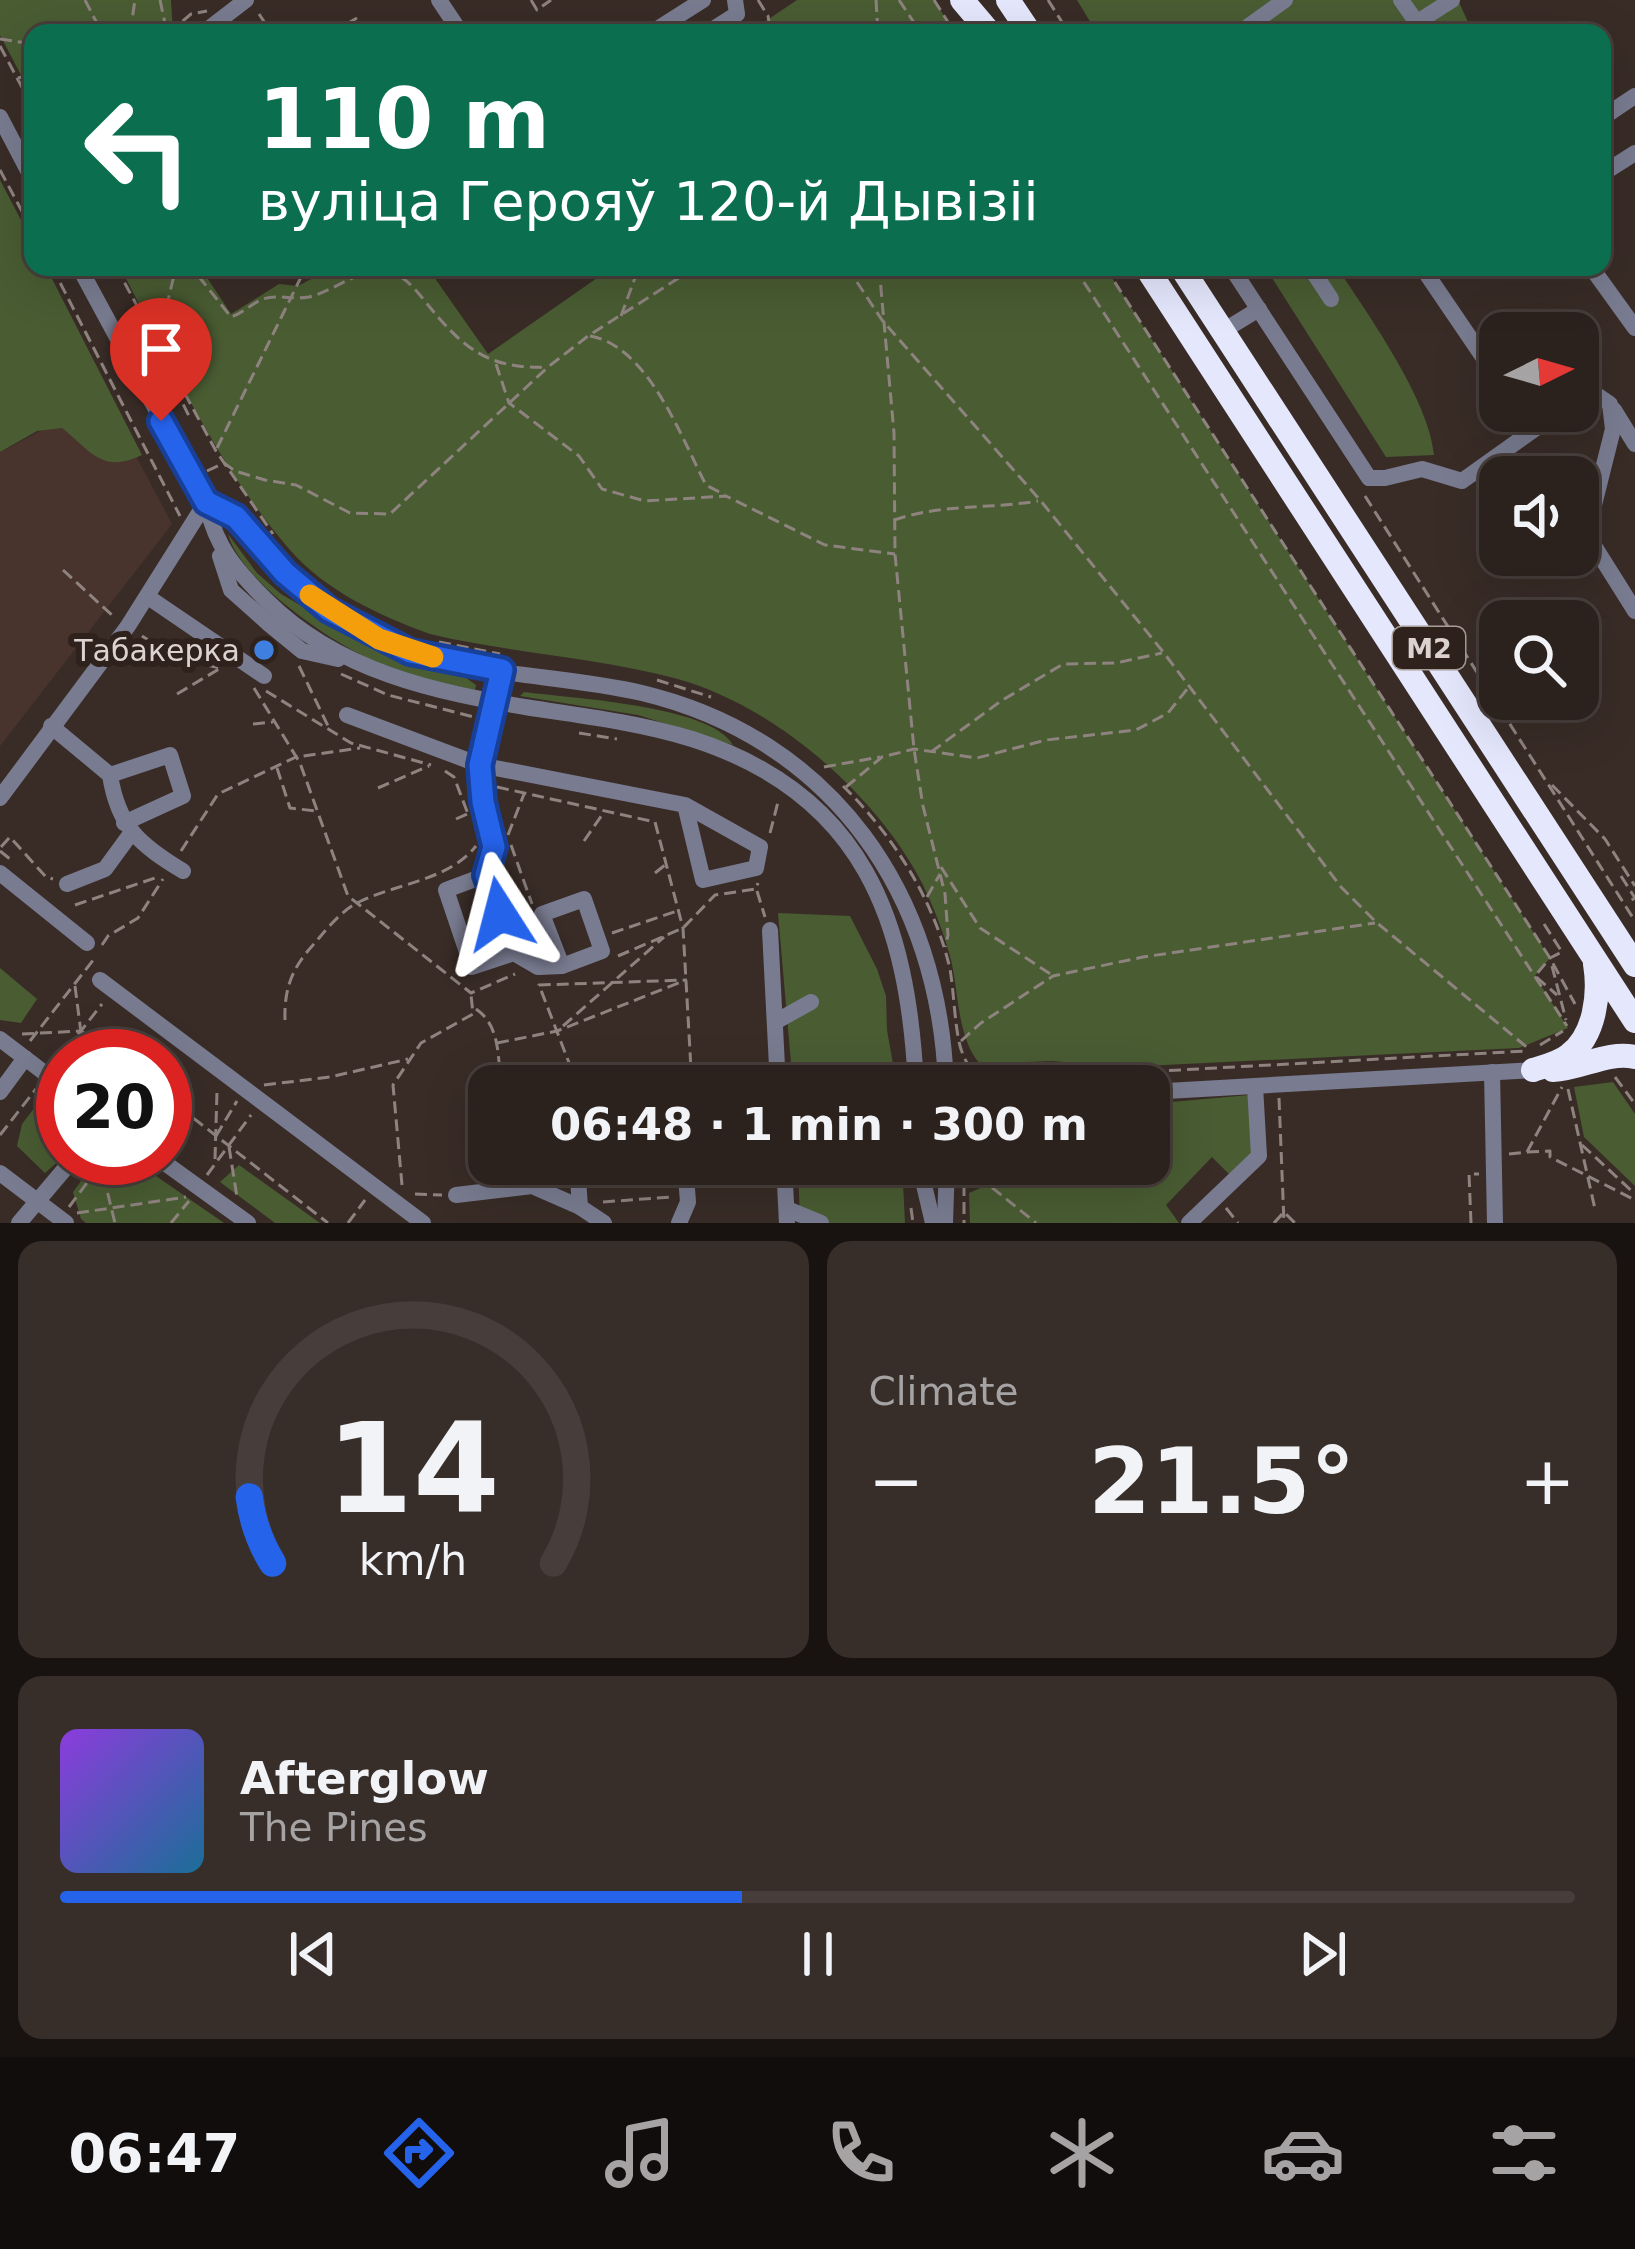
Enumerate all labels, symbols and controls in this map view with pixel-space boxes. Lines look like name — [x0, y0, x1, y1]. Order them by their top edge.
text: 110 m — [258, 70, 550, 168]
icon: left — [60, 72, 216, 228]
text: вуліца Герояў 120-й Дывізіі — [258, 170, 1039, 233]
pin — [110, 298, 212, 421]
north arrow — [1479, 312, 1599, 432]
map controls — [1479, 312, 1599, 720]
icon: arrive — [128, 316, 194, 382]
button: sound — [1479, 456, 1599, 576]
button: search — [1479, 600, 1599, 720]
road number: М2 — [1393, 627, 1465, 669]
place label: Табакерка — [73, 633, 240, 668]
marker: Табакерка — [251, 637, 277, 663]
position arrow — [437, 851, 563, 977]
speed limit sign: 20 — [36, 1029, 192, 1185]
text: 06:48 · 1 min · 300 m — [550, 1098, 1088, 1151]
text: Climate — [869, 1369, 1019, 1414]
text: 14 — [326, 1396, 500, 1541]
text: 21.5° — [1088, 1429, 1355, 1534]
text: − — [869, 1443, 924, 1520]
text: + — [1520, 1443, 1575, 1520]
text: km/h — [359, 1534, 467, 1584]
text: Afterglow — [240, 1752, 489, 1805]
text: The Pines — [240, 1805, 427, 1850]
icon: previous — [280, 1921, 346, 1987]
icon: pause — [785, 1921, 851, 1987]
icon: next — [1290, 1921, 1356, 1987]
icon: directions — [377, 2111, 461, 2195]
icon: music — [598, 2111, 682, 2195]
icon: phone — [819, 2111, 903, 2195]
icon: climate — [1040, 2111, 1124, 2195]
icon: car — [1261, 2111, 1345, 2195]
icon: filters — [1482, 2111, 1566, 2195]
text: 06:47 — [69, 2122, 240, 2185]

